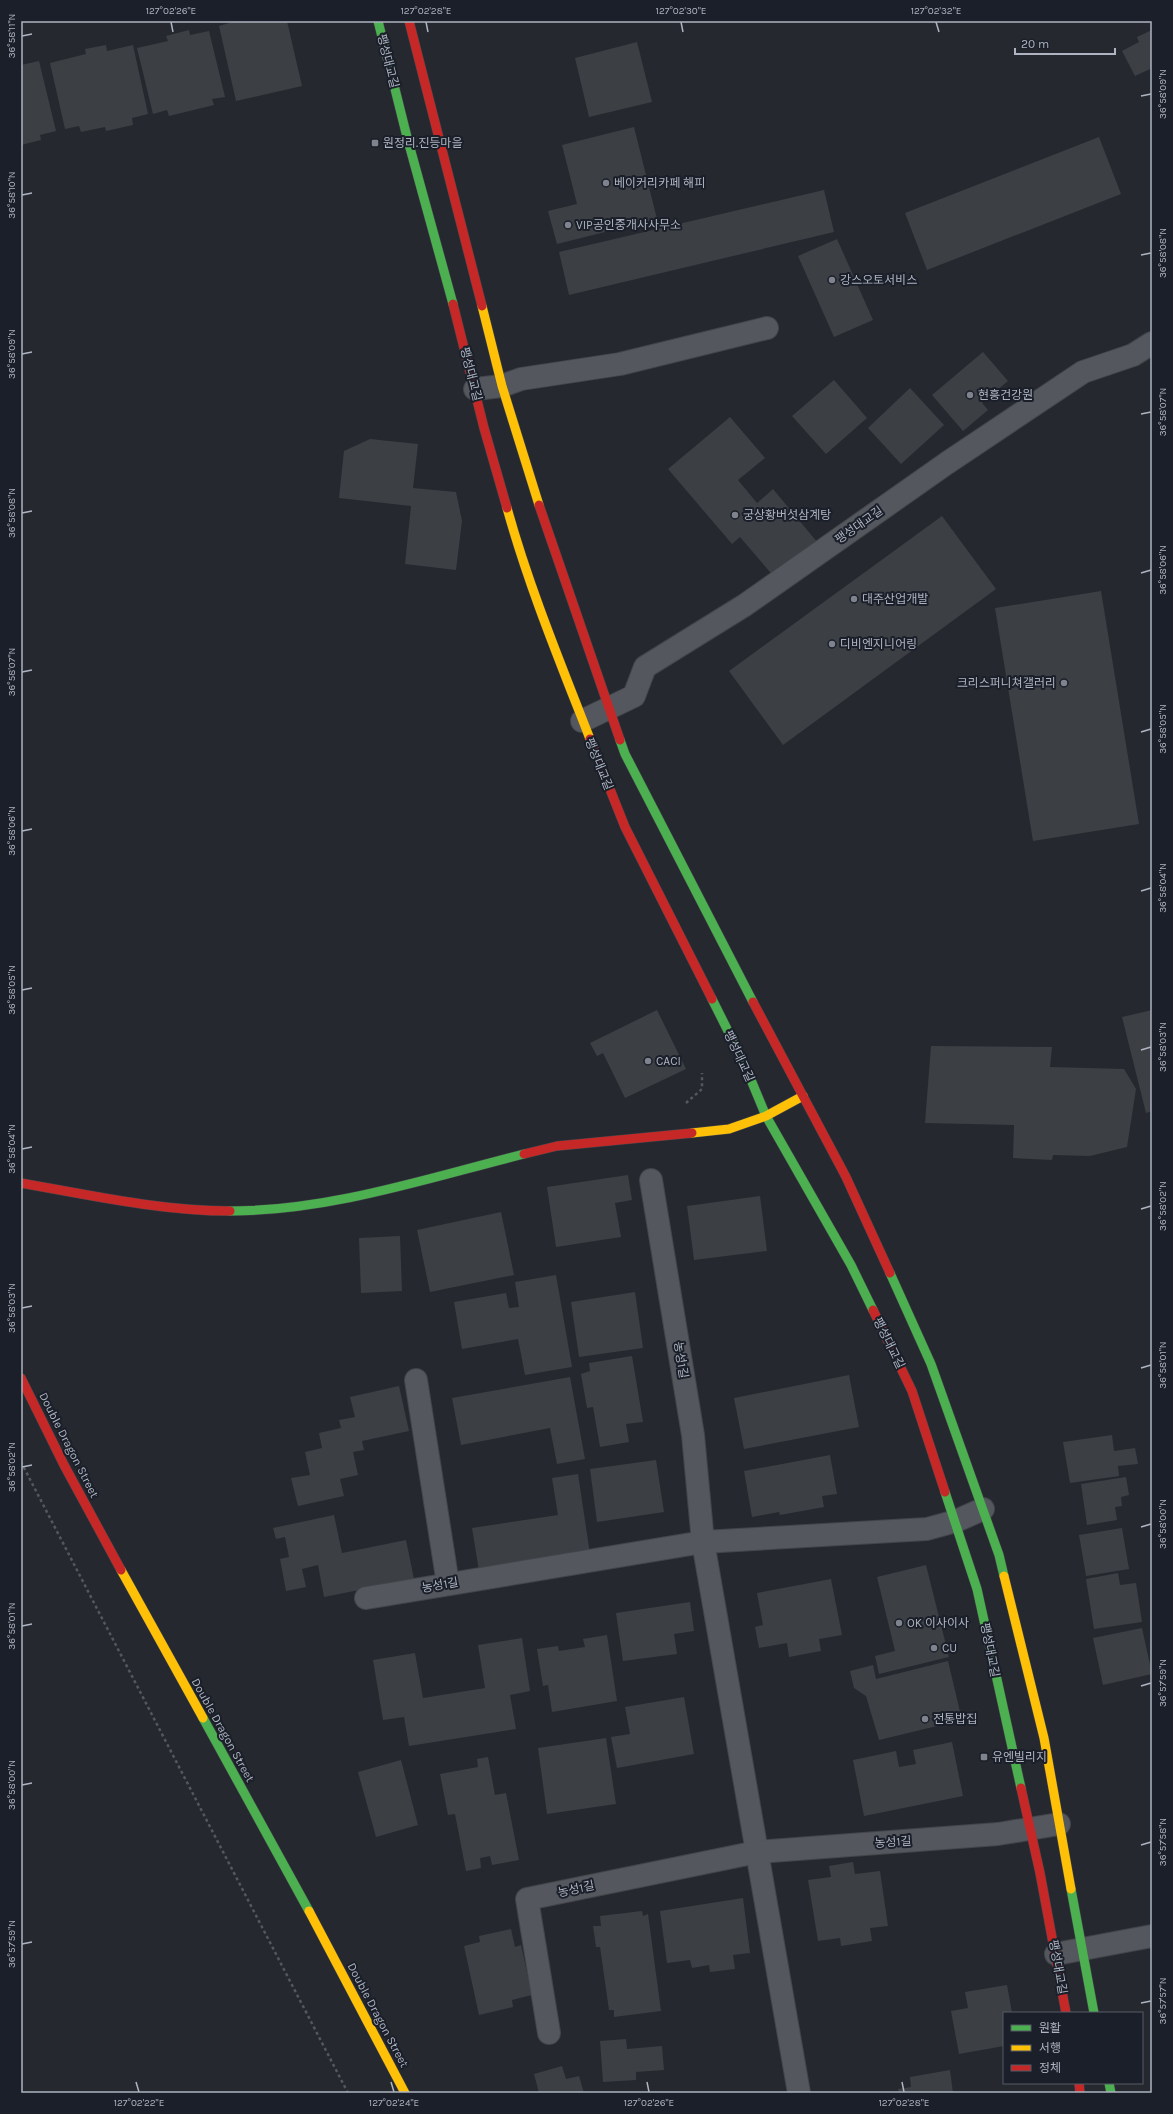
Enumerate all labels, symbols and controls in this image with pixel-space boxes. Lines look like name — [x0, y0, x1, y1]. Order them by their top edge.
text: 127°02'26"E — [146, 5, 196, 17]
text: 127°02'28"E — [401, 5, 451, 17]
text: 127°02'30"E — [656, 5, 706, 17]
text: 127°02'32"E — [911, 5, 961, 17]
text: 36°58'11"N — [6, 14, 18, 58]
scale bar — [1015, 30, 1115, 56]
street label: 팽성대교길 — [375, 33, 401, 89]
text: 20 m — [1021, 37, 1049, 51]
text: 36°58'09"N — [1157, 69, 1169, 119]
place label: 원정리.진등마을 — [383, 136, 462, 150]
marker: 원정리.진등마을 — [370, 138, 380, 148]
text: 36°58'10"N — [6, 171, 18, 219]
place label: 베이커리카페 해피 — [614, 176, 705, 190]
marker: 베이커리카페 해피 — [601, 178, 611, 188]
place label: VIP공인중개사사무소 — [576, 218, 681, 232]
marker: VIP공인중개사사무소 — [563, 220, 573, 230]
text: 36°58'08"N — [1157, 228, 1169, 278]
place label: 강스오토서비스 — [840, 273, 917, 287]
marker: 강스오토서비스 — [827, 275, 837, 285]
text: 36°58'09"N — [6, 329, 18, 379]
street label: 팽성대교길 — [458, 346, 484, 402]
place label: 현흥건강원 — [978, 388, 1033, 402]
text: 36°58'07"N — [1157, 388, 1169, 436]
marker: 현흥건강원 — [965, 390, 975, 400]
text: 36°58'08"N — [6, 488, 18, 538]
street label: 팽성대교길 — [832, 503, 886, 547]
place label: 궁상황버섯삼계탕 — [743, 508, 831, 522]
marker: 궁상황버섯삼계탕 — [730, 510, 740, 520]
text: 36°58'06"N — [1157, 545, 1169, 595]
place label: 대주산업개발 — [862, 592, 928, 606]
marker: 대주산업개발 — [849, 594, 859, 604]
place label: 디비엔지니어링 — [840, 637, 917, 651]
marker: 디비엔지니어링 — [827, 639, 837, 649]
text: 36°58'07"N — [6, 648, 18, 696]
place label: 크리스퍼니쳐갤러리 — [957, 676, 1056, 690]
marker: 크리스퍼니쳐갤러리 — [1059, 678, 1069, 688]
text: 36°58'05"N — [1157, 704, 1169, 754]
street label: 팽성대교길 — [582, 736, 616, 792]
text: 36°58'06"N — [6, 806, 18, 856]
text: 36°58'04"N — [1157, 863, 1169, 913]
text: 36°58'05"N — [6, 965, 18, 1015]
text: 36°58'03"N — [1157, 1022, 1169, 1072]
street label: 팽성대교길 — [721, 1028, 757, 1084]
place label: CACI — [656, 1054, 681, 1068]
marker: CACI — [643, 1056, 653, 1066]
text: 36°58'04"N — [6, 1124, 18, 1174]
text: 36°58'02"N — [1157, 1181, 1169, 1231]
text: 36°58'03"N — [6, 1283, 18, 1333]
street label: 팽성대교길 — [871, 1315, 907, 1371]
street label: 농성1길 — [671, 1341, 691, 1379]
text: 36°58'01"N — [1157, 1341, 1169, 1389]
street label: Double Dragon Street — [36, 1390, 102, 1500]
text: 36°58'02"N — [6, 1442, 18, 1492]
text: 36°58'00"N — [1157, 1499, 1169, 1549]
street label: 농성1길 — [421, 1575, 459, 1595]
text: 36°58'01"N — [6, 1602, 18, 1650]
place label: OK 이사이사 — [907, 1616, 969, 1630]
marker: OK 이사이사 — [894, 1618, 904, 1628]
street label: 팽성대교길 — [978, 1622, 1002, 1678]
place label: CU — [942, 1641, 957, 1655]
marker: CU — [929, 1643, 939, 1653]
text: 36°57'59"N — [1157, 1659, 1169, 1707]
street label: Double Dragon Street — [189, 1676, 258, 1785]
place label: 전통밥집 — [933, 1712, 977, 1726]
marker: 전통밥집 — [920, 1714, 930, 1724]
place label: 유엔빌리지 — [992, 1750, 1047, 1764]
marker: 유엔빌리지 — [979, 1752, 989, 1762]
text: 36°58'00"N — [6, 1760, 18, 1810]
text: 36°57'58"N — [1157, 1818, 1169, 1866]
street label: 농성1길 — [874, 1834, 912, 1850]
street label: 농성1길 — [556, 1878, 596, 1900]
text: 36°57'59"N — [6, 1920, 18, 1968]
street label: 팽성대교길 — [1046, 1939, 1070, 1995]
street label: Double Dragon Street — [344, 1960, 412, 2070]
text: 36°57'57"N — [1157, 1978, 1169, 2024]
legend — [1003, 2012, 1143, 2084]
text: 원활 — [1039, 2021, 1061, 2035]
text: 서행 — [1039, 2041, 1061, 2055]
text: 정체 — [1039, 2061, 1061, 2075]
text: 127°02'22"E — [114, 2097, 164, 2109]
text: 127°02'24"E — [369, 2097, 419, 2109]
text: 127°02'26"E — [624, 2097, 674, 2109]
text: 127°02'28"E — [879, 2097, 929, 2109]

